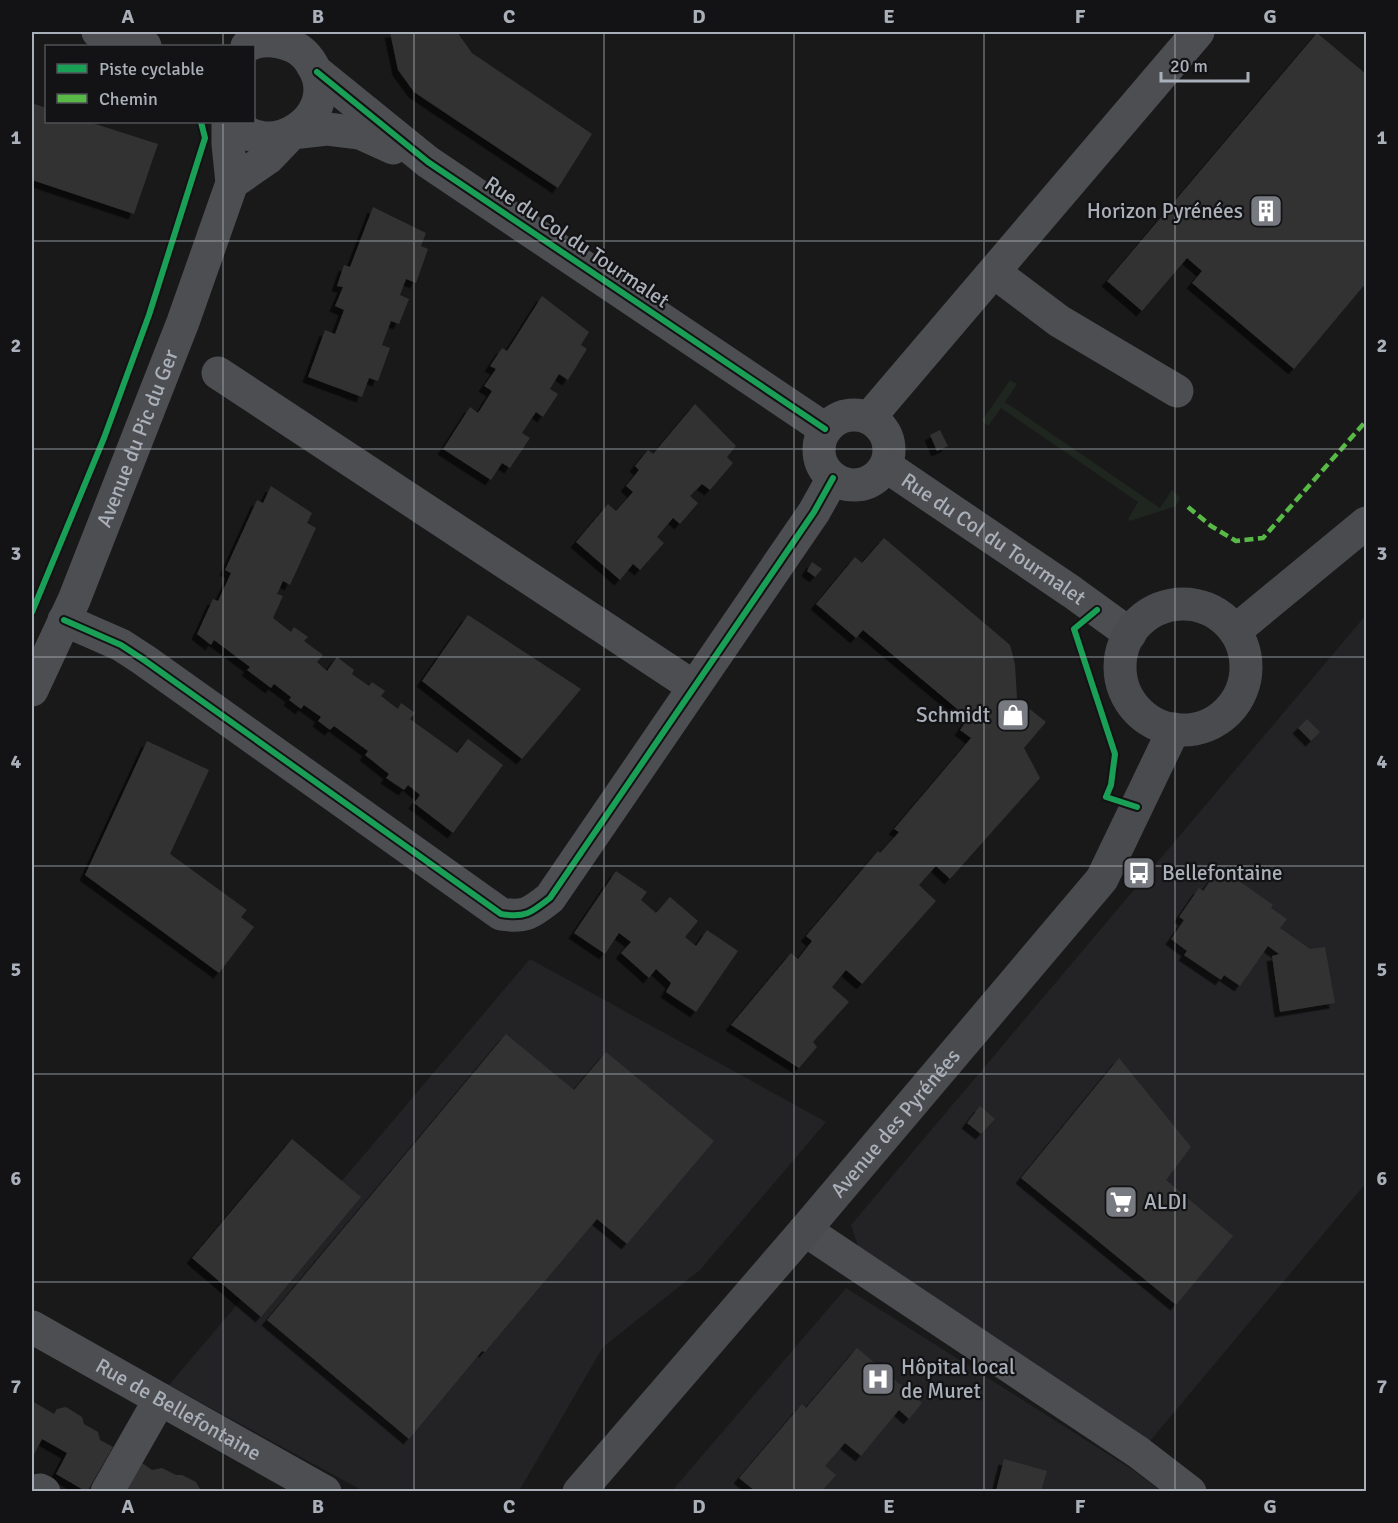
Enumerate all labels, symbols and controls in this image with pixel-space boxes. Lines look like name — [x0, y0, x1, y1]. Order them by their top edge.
text: A — [122, 4, 135, 29]
text: B — [312, 4, 324, 29]
text: C — [503, 4, 515, 29]
text: D — [692, 4, 706, 29]
text: E — [883, 4, 895, 29]
text: F — [1075, 4, 1086, 29]
text: G — [1263, 4, 1277, 29]
legend — [45, 45, 255, 123]
scale bar — [1161, 45, 1248, 83]
text: 20 m — [1170, 55, 1208, 77]
text: Piste cyclable — [99, 58, 204, 80]
text: Chemin — [99, 88, 158, 110]
text: 1 — [11, 125, 22, 150]
text: 1 — [1377, 125, 1388, 150]
street label: Rue du Col du Tourmalet — [480, 170, 674, 314]
building icon: Horizon Pyrénées — [1248, 193, 1284, 229]
place label: Horizon Pyrénées — [1087, 198, 1243, 224]
text: 2 — [11, 333, 21, 358]
text: 2 — [1377, 333, 1387, 358]
street label: Avenue du Pic du Ger — [91, 345, 184, 531]
street label: Rue du Col du Tourmalet — [896, 467, 1091, 611]
text: 3 — [11, 541, 21, 566]
text: 3 — [1377, 541, 1387, 566]
shop icon: Schmidt — [995, 697, 1031, 733]
place label: Schmidt — [916, 702, 990, 728]
text: 4 — [11, 749, 22, 774]
text: 4 — [1377, 749, 1388, 774]
bus stop icon: Bellefontaine — [1121, 855, 1157, 891]
place label: Bellefontaine — [1162, 860, 1283, 886]
text: 5 — [11, 957, 21, 982]
text: 5 — [1377, 957, 1387, 982]
street label: Avenue des Pyrénées — [825, 1043, 966, 1203]
text: 6 — [11, 1166, 22, 1191]
text: 6 — [1377, 1166, 1388, 1191]
supermarket icon: ALDI — [1103, 1184, 1139, 1220]
place label: ALDI — [1144, 1189, 1187, 1215]
street label: Rue de Bellefontaine — [91, 1353, 266, 1466]
place label: Hôpital local de Muret — [901, 1354, 1015, 1404]
hospital icon: Hôpital local de Muret — [860, 1361, 896, 1397]
text: 7 — [11, 1374, 22, 1399]
text: 7 — [1377, 1374, 1388, 1399]
text: A — [122, 1494, 135, 1519]
text: B — [312, 1494, 324, 1519]
text: C — [503, 1494, 515, 1519]
text: D — [692, 1494, 706, 1519]
text: E — [883, 1494, 895, 1519]
text: F — [1075, 1494, 1086, 1519]
text: G — [1263, 1494, 1277, 1519]

